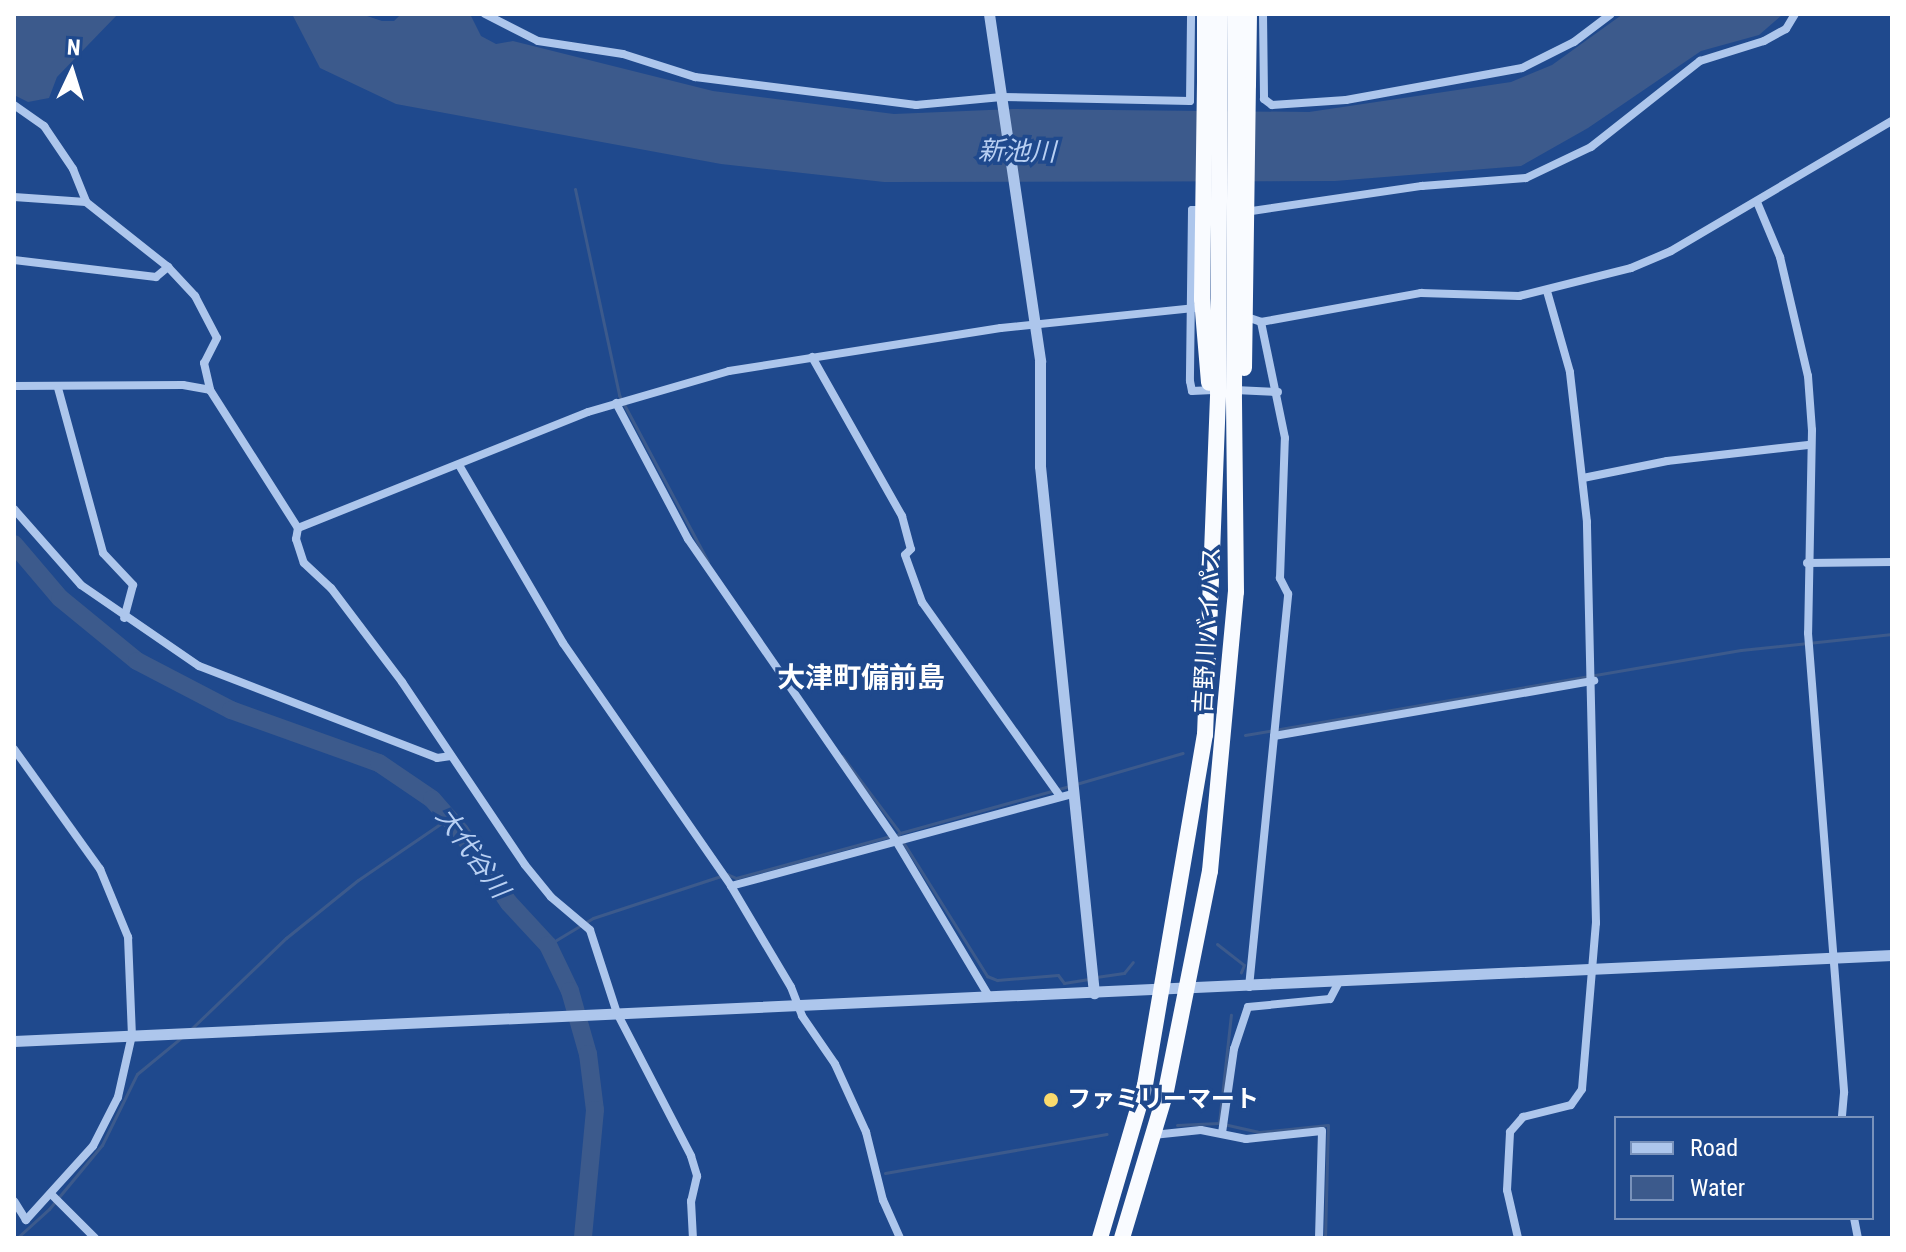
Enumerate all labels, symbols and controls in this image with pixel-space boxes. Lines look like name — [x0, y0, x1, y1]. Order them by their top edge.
north arrow — [32, 32, 112, 112]
text: N — [66, 35, 81, 60]
water label: 新池川 — [978, 136, 1056, 168]
street label: 吉野川バイパス — [1189, 545, 1227, 715]
district label: 大津町備前島 — [777, 661, 945, 695]
water label: 大代谷川 — [429, 802, 515, 904]
place label: ファミリーマート — [1067, 1086, 1259, 1114]
marker: ファミリーマート — [1042, 1091, 1060, 1109]
legend — [1614, 1116, 1874, 1220]
text: Road — [1690, 1134, 1738, 1162]
text: Water — [1690, 1174, 1745, 1202]

